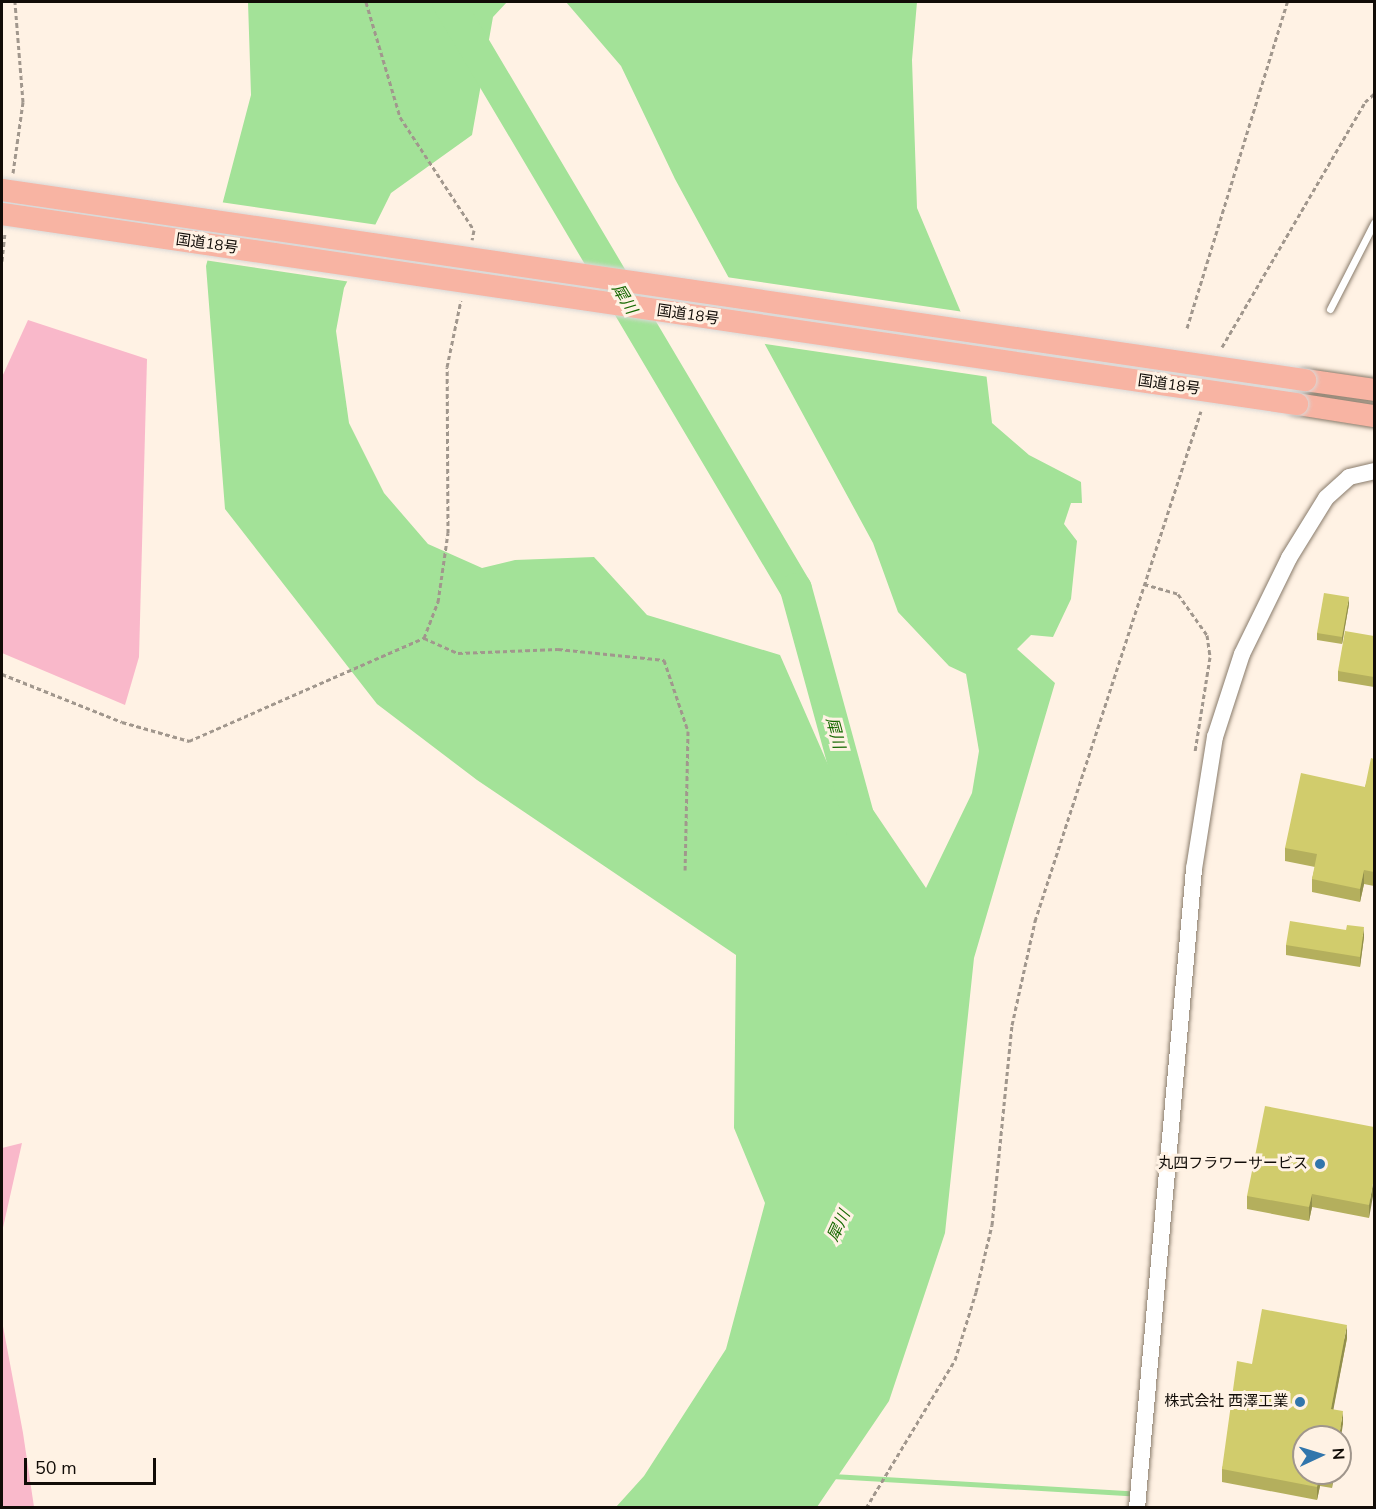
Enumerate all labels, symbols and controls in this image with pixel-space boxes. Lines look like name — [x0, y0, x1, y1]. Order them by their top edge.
street label: 国道18号 — [175, 231, 239, 257]
water label: 犀川 — [608, 280, 640, 318]
street label: 国道18号 — [656, 302, 720, 328]
street label: 国道18号 — [1137, 372, 1201, 398]
water label: 犀川 — [822, 715, 848, 751]
place label: 丸四フラワーサービス — [1158, 1155, 1308, 1173]
marker: 丸四フラワーサービス — [1313, 1157, 1327, 1171]
water label: 犀川 — [824, 1207, 854, 1245]
place label: 株式会社 西澤工業 — [1164, 1393, 1288, 1411]
marker: 株式会社 西澤工業 — [1293, 1395, 1307, 1409]
north arrow — [1292, 1425, 1352, 1485]
scale bar — [27, 1446, 159, 1484]
text: N — [1327, 1447, 1349, 1461]
text: 50 m — [35, 1456, 77, 1480]

